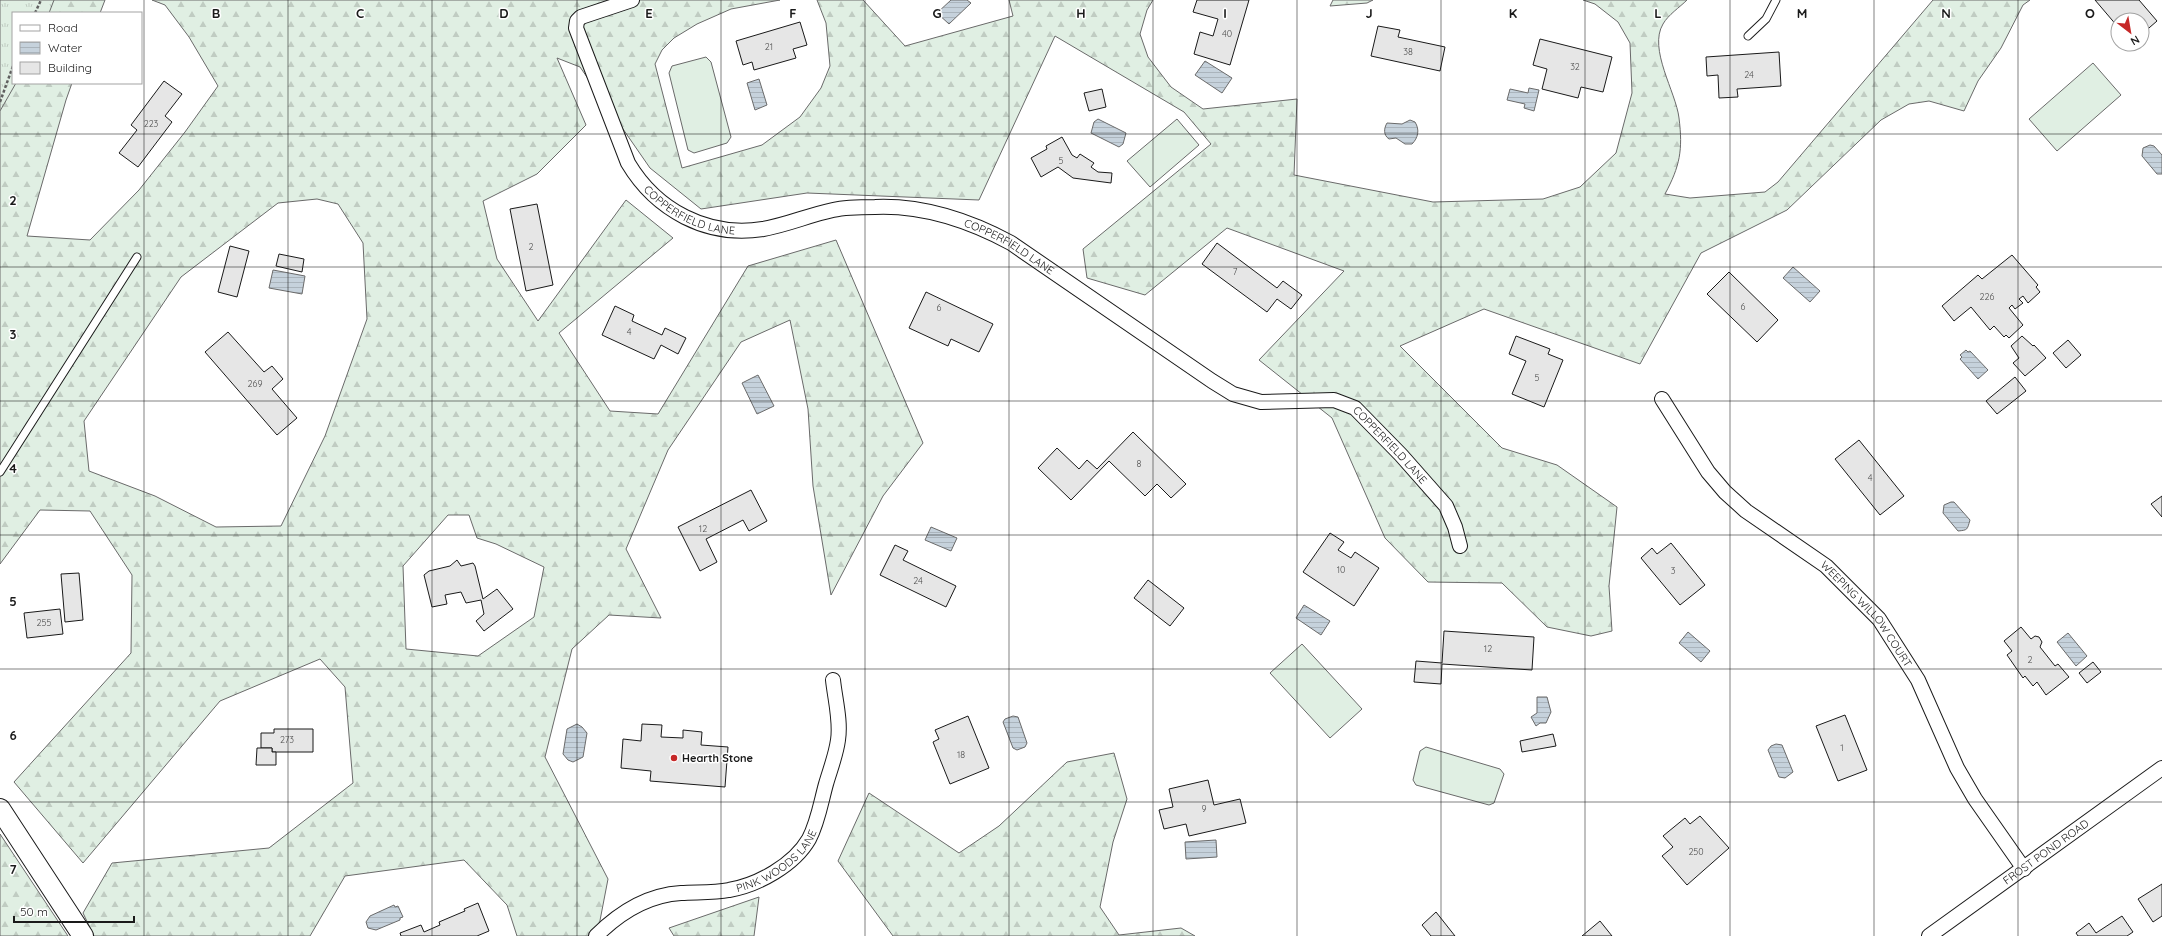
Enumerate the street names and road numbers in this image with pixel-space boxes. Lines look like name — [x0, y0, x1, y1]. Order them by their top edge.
street label: COPPERFIELD LANE — [641, 182, 736, 237]
street label: COPPERFIELD LANE — [962, 216, 1057, 278]
street label: COPPERFIELD LANE — [1350, 403, 1430, 487]
street label: WEEPING WILLOW COURT — [1818, 558, 1915, 670]
street label: FROST POND ROAD — [2000, 816, 2092, 887]
street label: PINK WOODS LANE — [735, 827, 820, 895]

